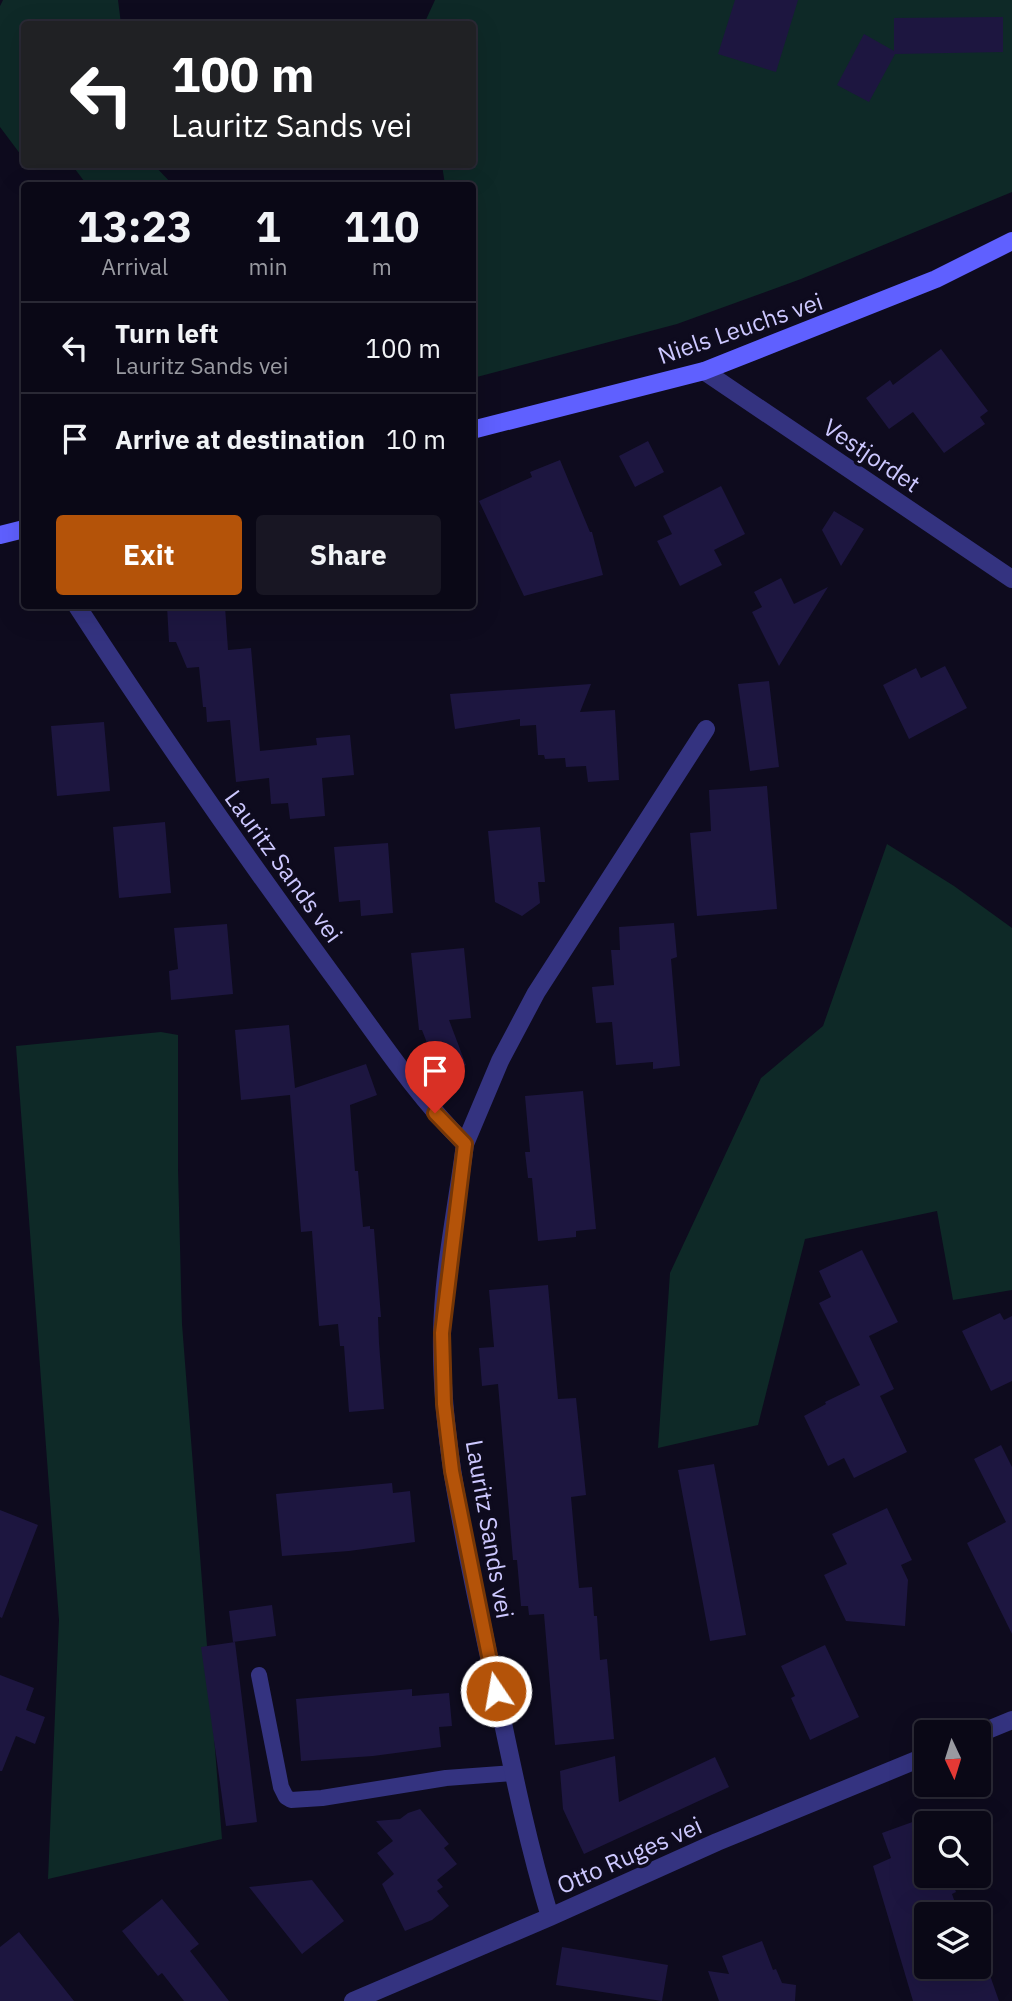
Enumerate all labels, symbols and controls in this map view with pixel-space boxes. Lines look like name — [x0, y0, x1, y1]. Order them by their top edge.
text: 100 m — [171, 42, 315, 105]
icon: left — [56, 49, 147, 140]
text: Lauritz Sands vei — [171, 104, 412, 146]
text: 13:23 — [77, 199, 192, 254]
text: 1 — [255, 199, 281, 254]
text: 110 — [344, 199, 420, 254]
text: Arrival — [101, 251, 168, 281]
text: min — [249, 251, 287, 281]
text: m — [372, 251, 392, 281]
street label: Niels Leuchs vei — [653, 285, 827, 371]
text: Turn left — [115, 316, 218, 350]
icon: left — [56, 329, 94, 367]
text: 100 m — [365, 331, 441, 365]
text: Lauritz Sands vei — [115, 350, 288, 380]
street label: Vestjordet — [817, 411, 927, 499]
icon: arrive — [56, 420, 94, 458]
text: Arrive at destination — [115, 422, 365, 456]
text: 10 m — [386, 422, 446, 456]
button: Exit — [56, 515, 242, 595]
button: Share — [256, 515, 441, 595]
street label: Lauritz Sands vei — [218, 783, 350, 949]
pin — [405, 1041, 465, 1113]
icon: arrive — [416, 1052, 454, 1090]
street label: Lauritz Sands vei — [459, 1437, 521, 1621]
position arrow — [459, 1654, 533, 1728]
north arrow — [914, 1720, 990, 1797]
map controls — [914, 1720, 991, 1979]
street label: Otto Ruges vei — [551, 1809, 707, 1901]
button: search — [914, 1811, 991, 1888]
button: layers — [914, 1902, 991, 1979]

